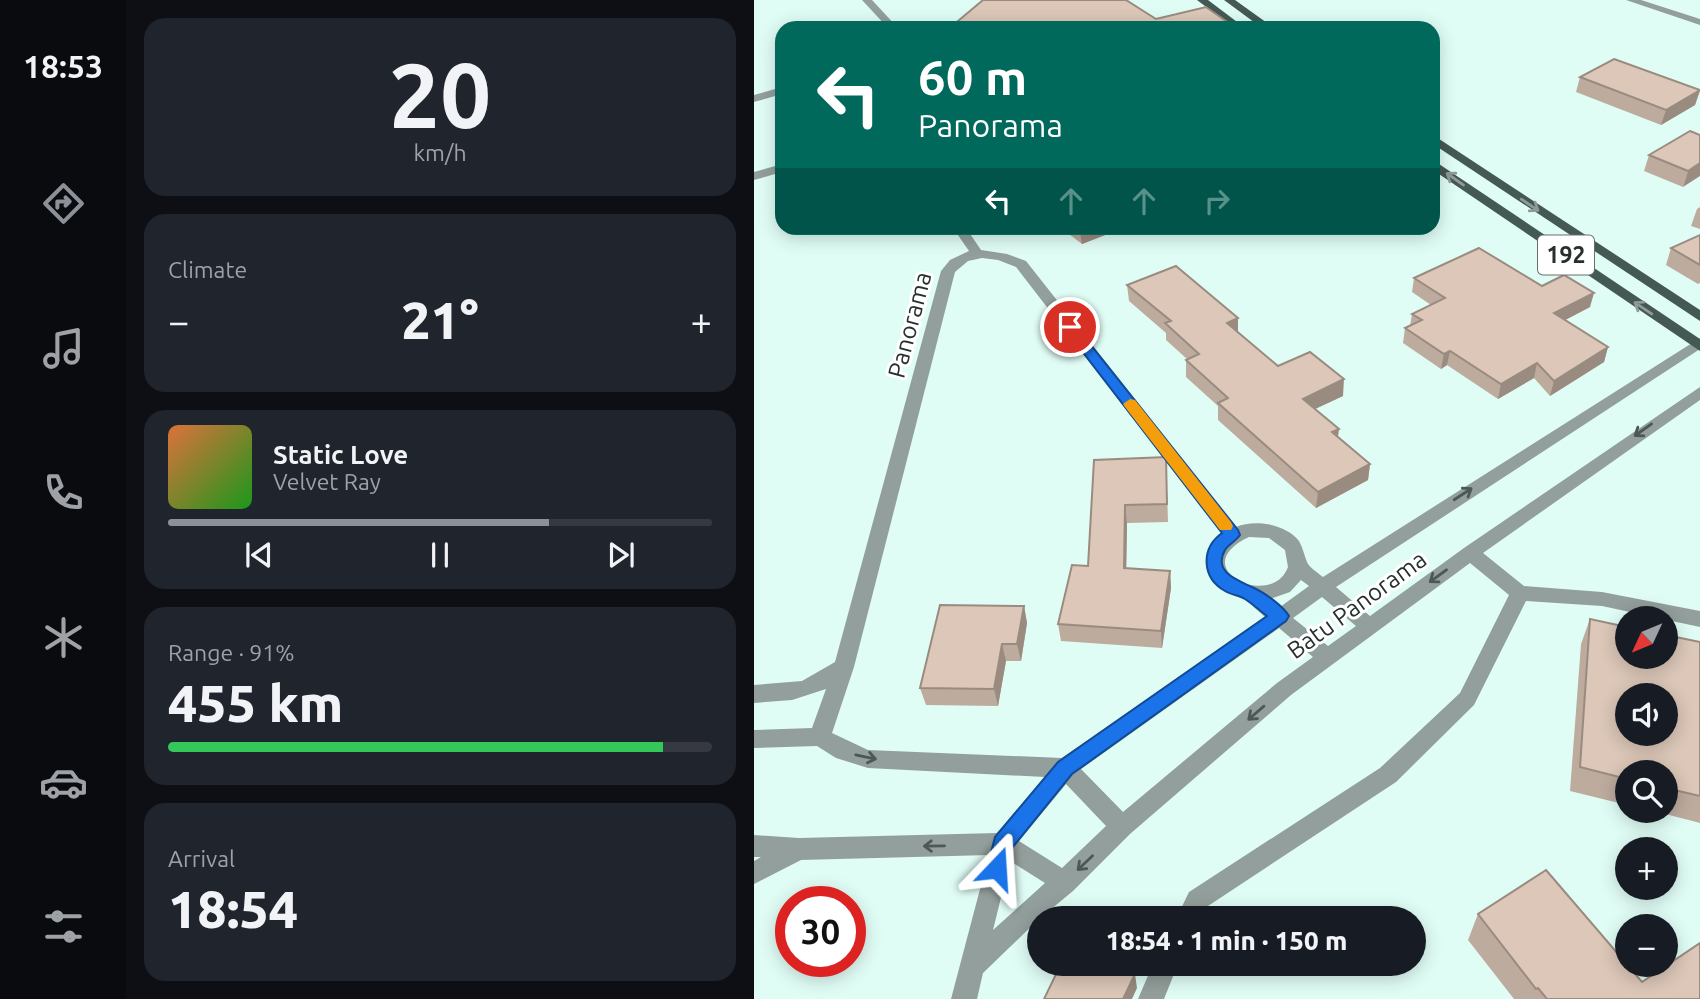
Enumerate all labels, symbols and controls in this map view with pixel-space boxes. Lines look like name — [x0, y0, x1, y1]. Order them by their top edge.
text: 20 — [389, 43, 491, 145]
text: 18:53 — [23, 48, 103, 84]
icon: left — [803, 49, 894, 140]
text: 60 m — [918, 49, 1027, 104]
text: Panorama — [918, 107, 1063, 143]
text: km/h — [413, 140, 467, 165]
one-way arrow — [1446, 172, 1465, 186]
icon: directions — [39, 179, 88, 228]
icon: left — [979, 182, 1017, 220]
icon: ahead — [1052, 182, 1090, 220]
icon: ahead — [1125, 182, 1163, 220]
icon: right — [1198, 182, 1236, 220]
one-way arrow — [1520, 198, 1539, 212]
road number: 192 — [1538, 236, 1594, 274]
text: Climate — [168, 257, 247, 282]
street label: Panorama — [882, 269, 937, 381]
text: 21° — [401, 291, 479, 349]
pin — [1040, 297, 1100, 357]
text: − — [168, 300, 189, 342]
text: + — [691, 300, 712, 342]
one-way arrow — [1634, 300, 1653, 315]
icon: arrive — [1051, 308, 1089, 346]
icon: music — [39, 324, 88, 373]
one-way arrow — [1634, 423, 1653, 437]
text: Static Love — [273, 440, 408, 469]
icon: phone — [39, 468, 88, 517]
text: Velvet Ray — [273, 469, 381, 494]
one-way arrow — [1452, 487, 1472, 501]
icon: previous — [240, 536, 278, 574]
icon: pause — [421, 536, 459, 574]
icon: next — [602, 536, 640, 574]
street label: Batu Panorama — [1282, 545, 1431, 664]
one-way arrow — [1429, 569, 1448, 583]
north arrow — [1615, 606, 1678, 668]
map controls — [1615, 606, 1678, 977]
icon: climate — [39, 613, 88, 662]
text: Range · 91% — [168, 640, 295, 665]
text: 455 km — [168, 674, 343, 732]
button: sound — [1615, 683, 1678, 746]
one-way arrow — [1248, 705, 1266, 721]
one-way arrow — [854, 751, 877, 765]
icon: car — [39, 758, 88, 807]
button: search — [1615, 760, 1678, 823]
position arrow — [960, 831, 1034, 905]
button: + — [1615, 837, 1678, 900]
one-way arrow — [923, 839, 946, 852]
text: Arrival — [168, 846, 235, 871]
one-way arrow — [1077, 854, 1094, 871]
text: 18:54 — [168, 880, 298, 938]
speed limit sign: 30 — [775, 886, 866, 977]
icon: filters — [39, 902, 88, 951]
button: − — [1615, 914, 1678, 977]
text: 18:54 · 1 min · 150 m — [1106, 926, 1347, 955]

